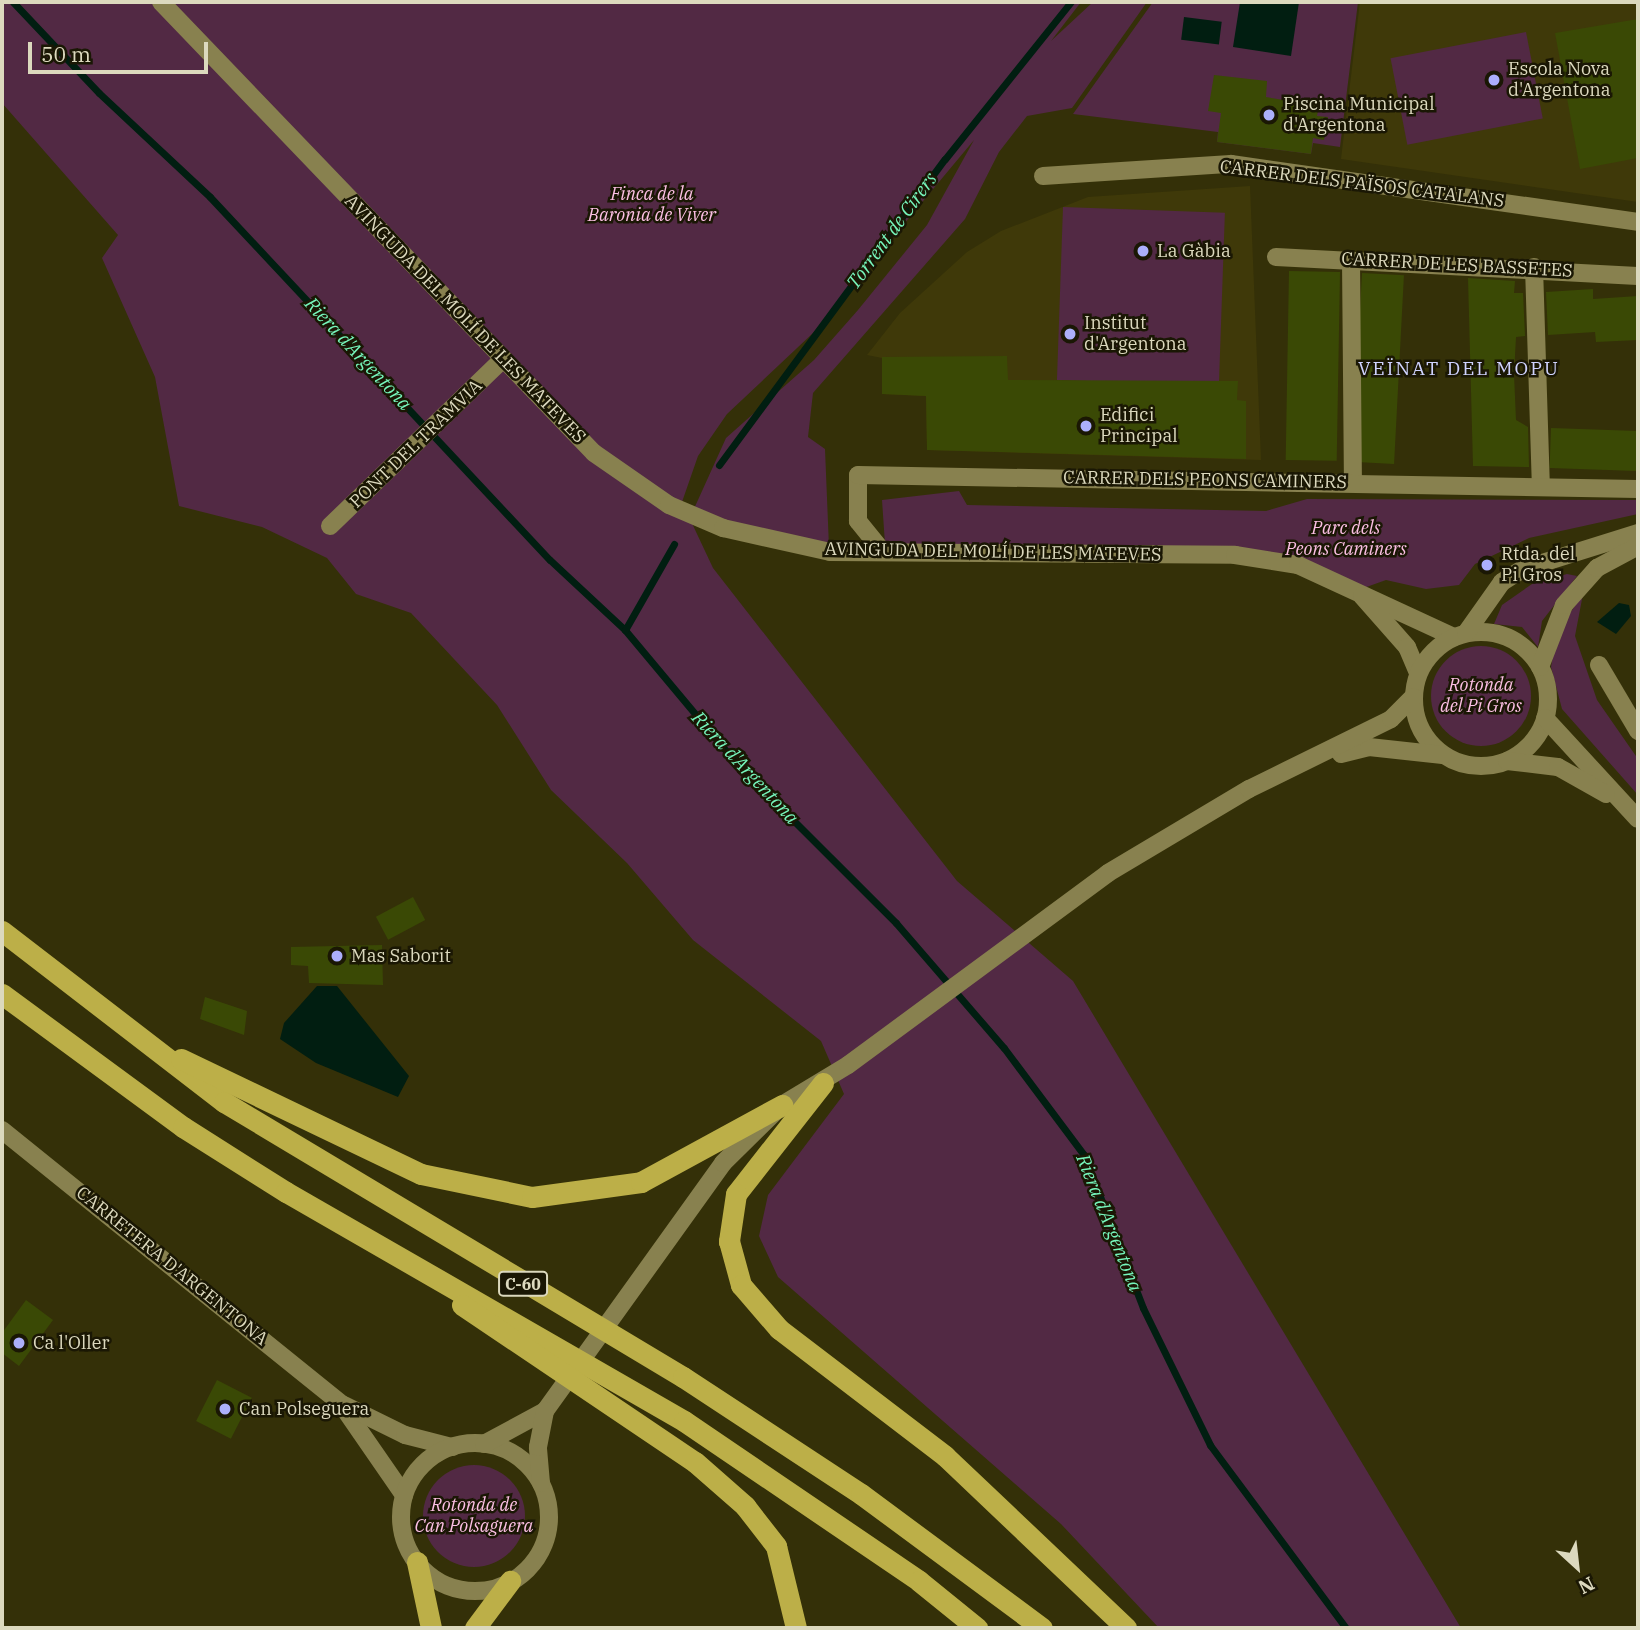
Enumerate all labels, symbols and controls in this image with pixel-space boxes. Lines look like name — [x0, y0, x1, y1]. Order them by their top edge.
scale bar — [32, 28, 212, 72]
text: 50 m — [41, 40, 91, 68]
place label: Escola Nova d'Argentona — [1508, 59, 1611, 102]
marker: Escola Nova d'Argentona — [1486, 72, 1502, 88]
place label: Piscina Municipal d'Argentona — [1283, 94, 1435, 136]
marker: Piscina Municipal d'Argentona — [1261, 107, 1277, 123]
street label: CARRER DELS PAÏSOS CATALANS — [1219, 156, 1505, 212]
water label: Torrent de Cirers — [842, 168, 942, 294]
park label: Finca de la Baronia de Viver — [588, 184, 716, 227]
street label: AVINGUDA DEL MOLÍ DE LES MATEVES — [340, 190, 590, 448]
place label: La Gàbia — [1157, 240, 1231, 262]
marker: La Gàbia — [1135, 243, 1151, 259]
street label: CARRER DE LES BASSETES — [1341, 248, 1573, 282]
water label: Riera d'Argentona — [300, 293, 416, 415]
place label: Institut d'Argentona — [1084, 313, 1187, 356]
marker: Institut d'Argentona — [1062, 326, 1078, 342]
district label: VEÏNAT DEL MOPU — [1360, 358, 1558, 380]
street label: PONT DEL TRAMVIA — [345, 375, 487, 513]
place label: Edifici Principal — [1100, 405, 1178, 448]
marker: Edifici Principal — [1078, 418, 1094, 434]
street label: CARRER DELS PEONS CAMINERS — [1063, 467, 1347, 493]
park label: Parc dels Peons Caminers — [1285, 518, 1407, 560]
street label: AVINGUDA DEL MOLÍ DE LES MATEVES — [824, 538, 1162, 566]
place label: Rtda. del Pi Gros — [1501, 544, 1575, 586]
marker: Rtda. del Pi Gros — [1479, 557, 1495, 573]
park label: Rotonda del Pi Gros — [1440, 675, 1522, 718]
water label: Riera d'Argentona — [687, 707, 803, 829]
place label: Mas Saborit — [351, 945, 451, 967]
marker: Mas Saborit — [329, 948, 345, 964]
water label: Riera d'Argentona — [1071, 1151, 1147, 1295]
street label: CARRETERA D'ARGENTONA — [72, 1182, 272, 1350]
road number: C-60 — [497, 1272, 549, 1296]
place label: Ca l'Oller — [33, 1332, 109, 1354]
marker: Ca l'Oller — [11, 1335, 27, 1351]
place label: Can Polseguera — [239, 1398, 369, 1420]
marker: Can Polseguera — [217, 1401, 233, 1417]
park label: Rotonda de Can Polsaguera — [415, 1495, 533, 1538]
north arrow — [1542, 1532, 1612, 1602]
text: N — [1574, 1572, 1599, 1600]

